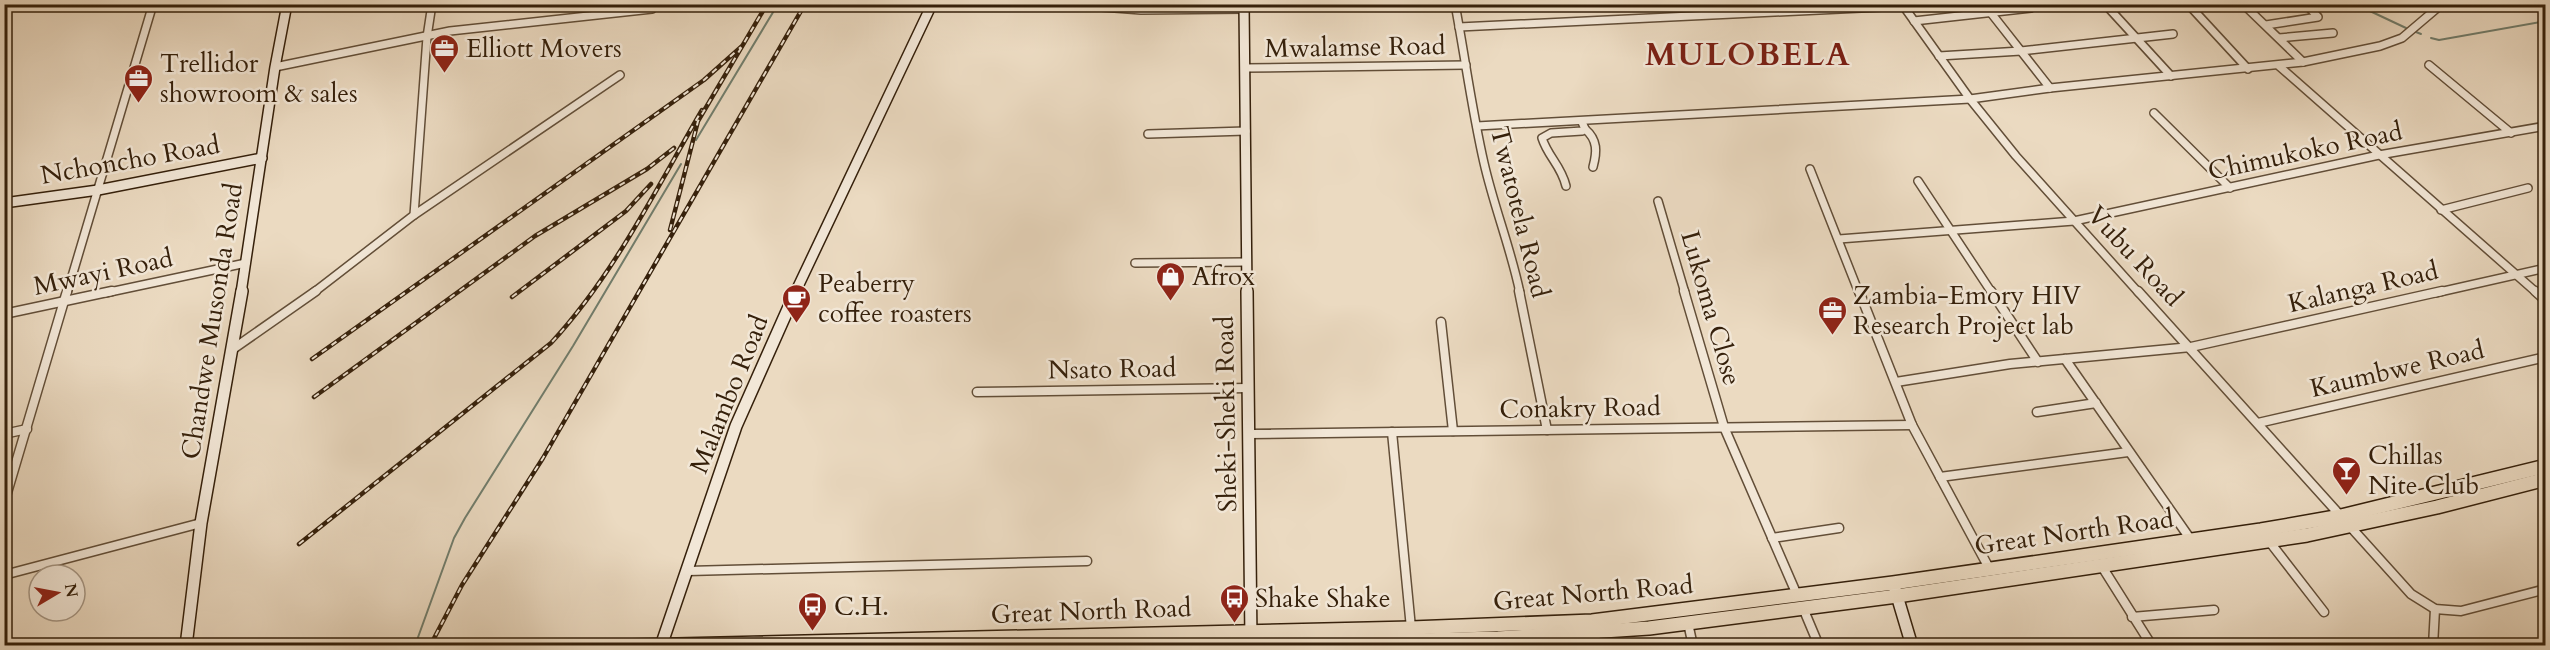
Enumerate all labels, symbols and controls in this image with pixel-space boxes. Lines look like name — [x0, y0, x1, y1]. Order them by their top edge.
street label: Mwalamse Road — [1264, 28, 1446, 66]
place label: Elliott Movers — [466, 31, 622, 66]
office icon: Elliott Movers — [429, 32, 461, 74]
district label: MULOBELA — [1645, 33, 1851, 77]
place label: Trellidor showroom & sales — [160, 46, 358, 111]
office icon: Trellidor showroom & sales — [123, 62, 155, 104]
street label: Chimukoko Road — [2205, 113, 2406, 189]
street label: Twatotela Road — [1482, 123, 1558, 301]
street label: Nchoncho Road — [38, 127, 223, 193]
street label: Chandwe Musonda Road — [173, 180, 251, 462]
street label: Vubu Road — [2079, 198, 2191, 314]
street label: Lukoma Close — [1672, 227, 1750, 389]
street label: Mwayi Road — [30, 240, 176, 304]
street label: Kalanga Road — [2284, 253, 2442, 321]
place label: Afrox — [1192, 259, 1255, 294]
shop icon: Afrox — [1155, 260, 1187, 302]
place label: Peaberry coffee roasters — [818, 266, 972, 331]
place label: Zambia-Emory HIV Research Project lab — [1853, 278, 2082, 343]
cafe icon: Peaberry coffee roasters — [781, 282, 813, 324]
office icon: Zambia-Emory HIV Research Project lab — [1816, 294, 1848, 336]
street label: Malambo Road — [681, 310, 777, 478]
street label: Sheki-Sheki Road — [1207, 315, 1245, 512]
street label: Kaumbwe Road — [2307, 332, 2488, 406]
street label: Nsato Road — [1047, 350, 1177, 388]
street label: Conakry Road — [1499, 389, 1661, 427]
place label: Chillas Nite Club — [2368, 438, 2479, 503]
bar icon: Chillas Nite Club — [2331, 454, 2363, 496]
street label: Great North Road — [1972, 501, 2176, 563]
north arrow — [27, 563, 87, 623]
street label: Great North Road — [1492, 567, 1695, 619]
place label: Shake Shake — [1255, 581, 1390, 616]
text: N — [59, 582, 83, 599]
bus stop icon: Shake Shake — [1218, 582, 1250, 624]
place label: C.H. — [834, 589, 889, 624]
bus stop icon: C.H. — [797, 590, 829, 632]
street label: Great North Road — [990, 590, 1192, 632]

